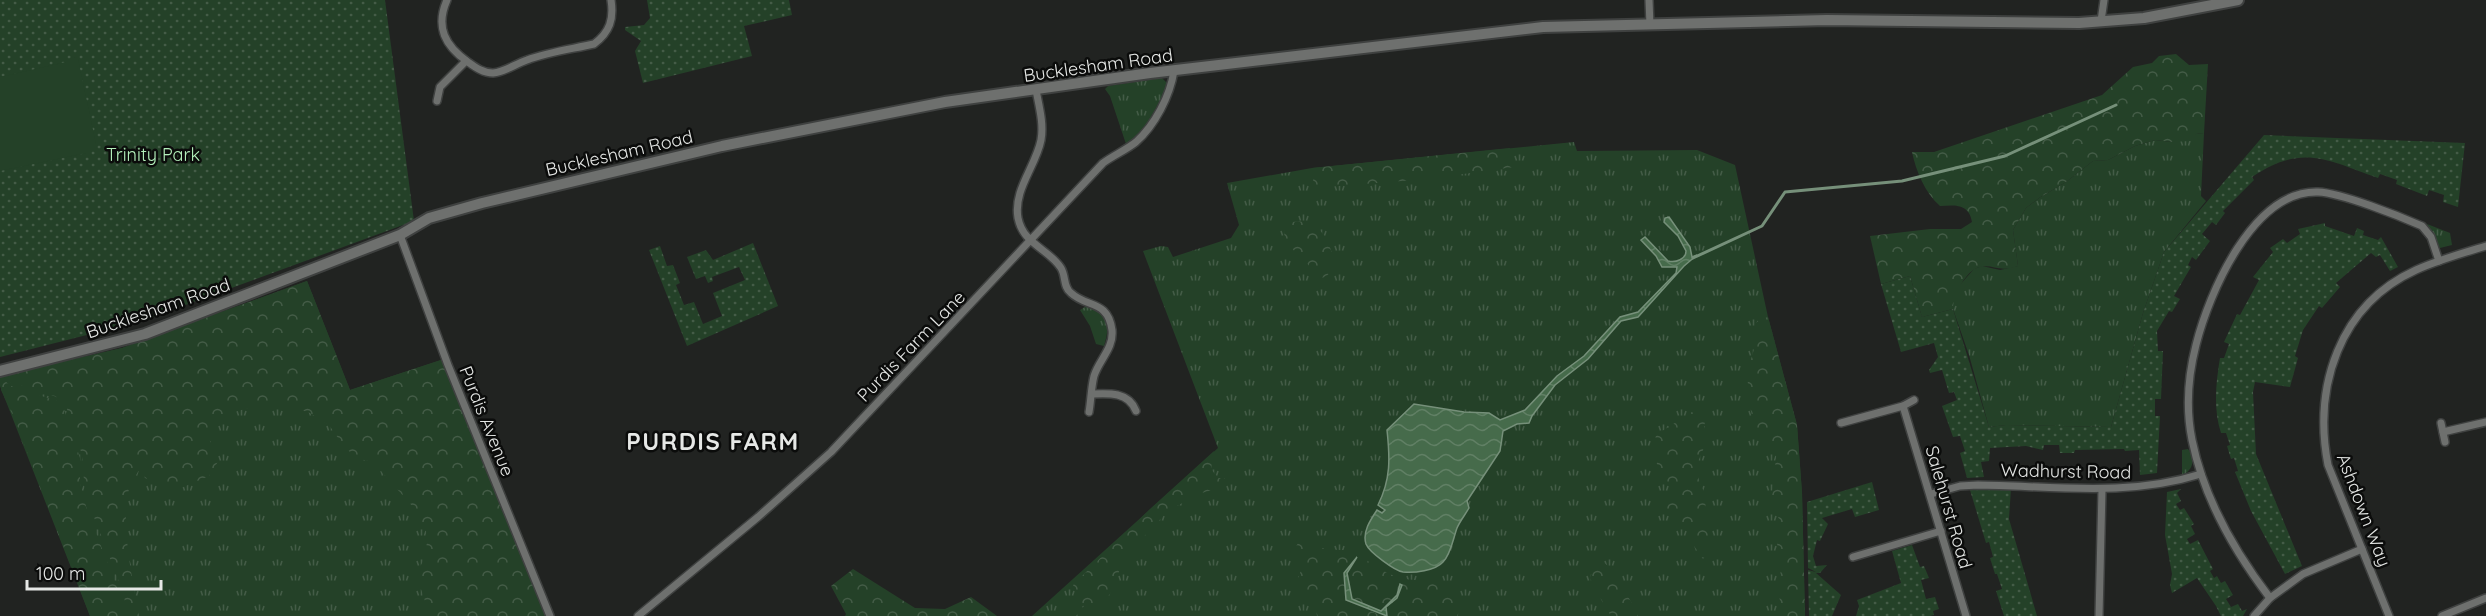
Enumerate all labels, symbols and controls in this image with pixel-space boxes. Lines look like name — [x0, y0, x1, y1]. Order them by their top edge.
street label: Bucklesham Road — [1022, 43, 1174, 87]
street label: Bucklesham Road — [543, 125, 695, 181]
park label: Trinity Park — [106, 143, 200, 166]
street label: Bucklesham Road — [83, 273, 233, 343]
street label: Purdis Farm Lane — [852, 286, 970, 406]
street label: Purdis Avenue — [454, 362, 520, 480]
district label: PURDIS FARM — [626, 426, 800, 456]
street label: Salehurst Road — [1920, 443, 1978, 571]
street label: Ashdown Way — [2332, 450, 2396, 570]
street label: Wadhurst Road — [2001, 458, 2131, 484]
scale bar — [27, 553, 160, 591]
text: 100 m — [36, 562, 85, 585]

